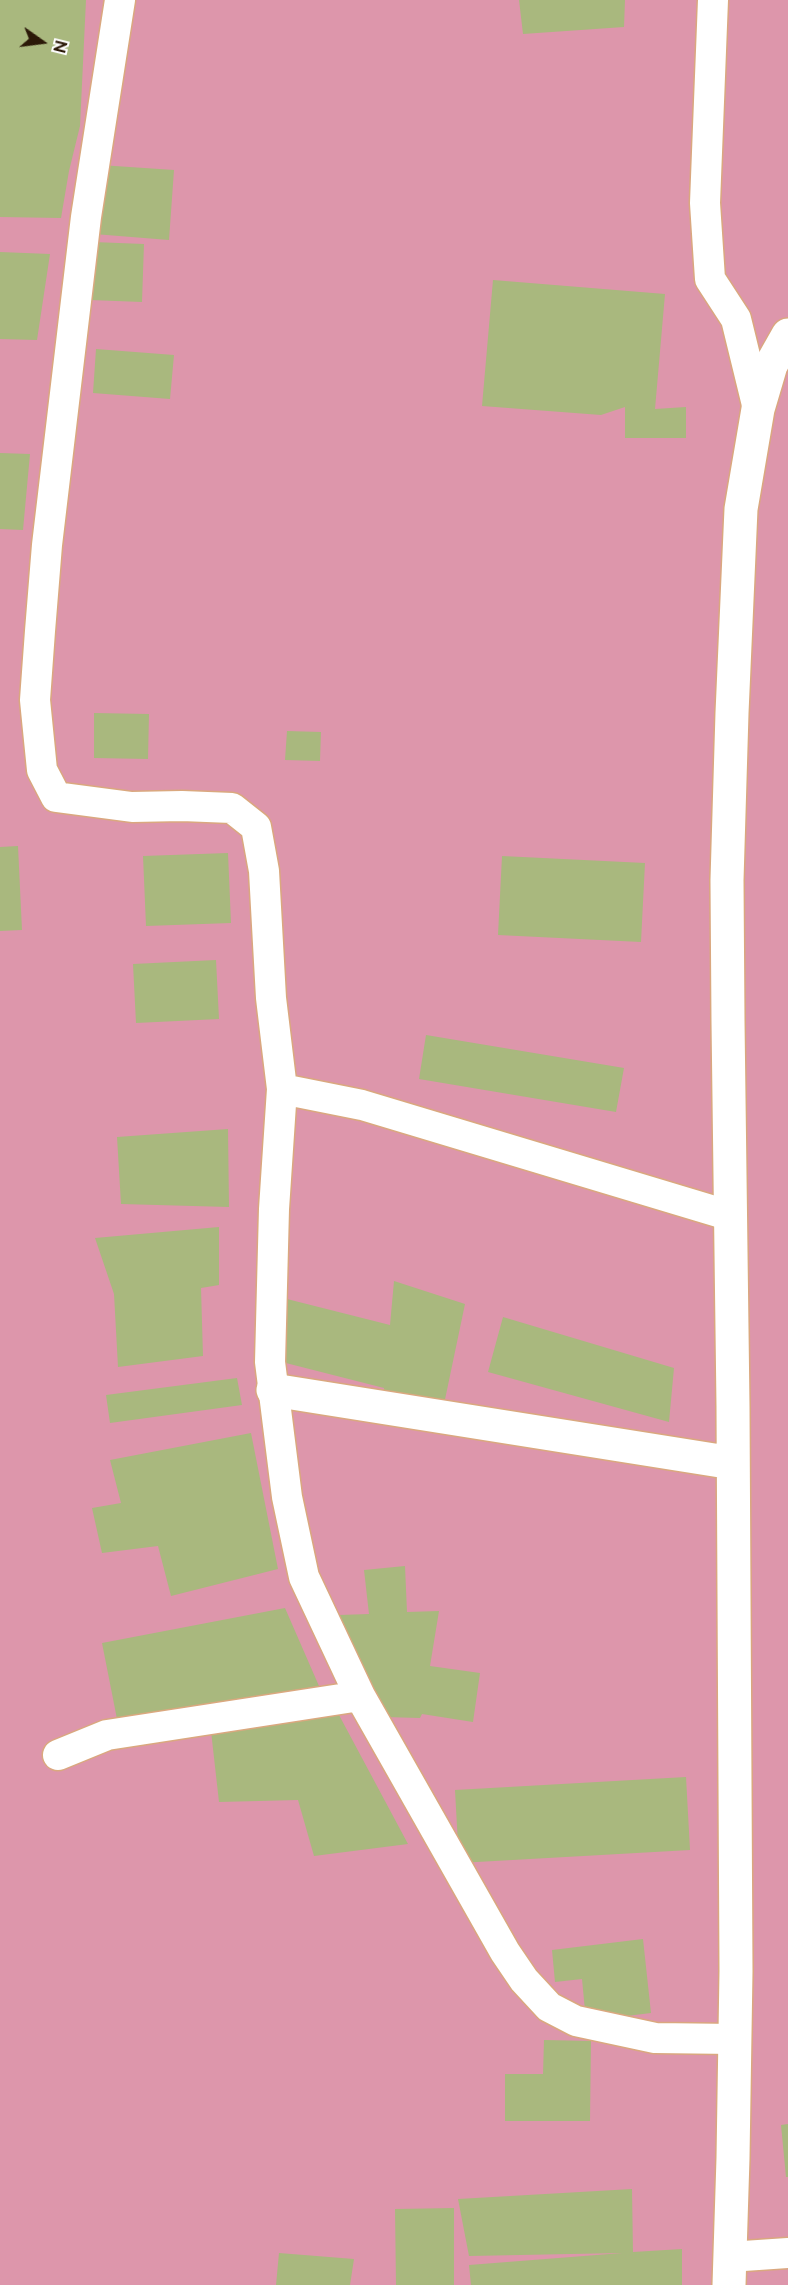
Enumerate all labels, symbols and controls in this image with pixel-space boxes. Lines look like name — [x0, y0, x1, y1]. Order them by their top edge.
north arrow — [12, 12, 72, 72]
text: N — [49, 38, 71, 55]

